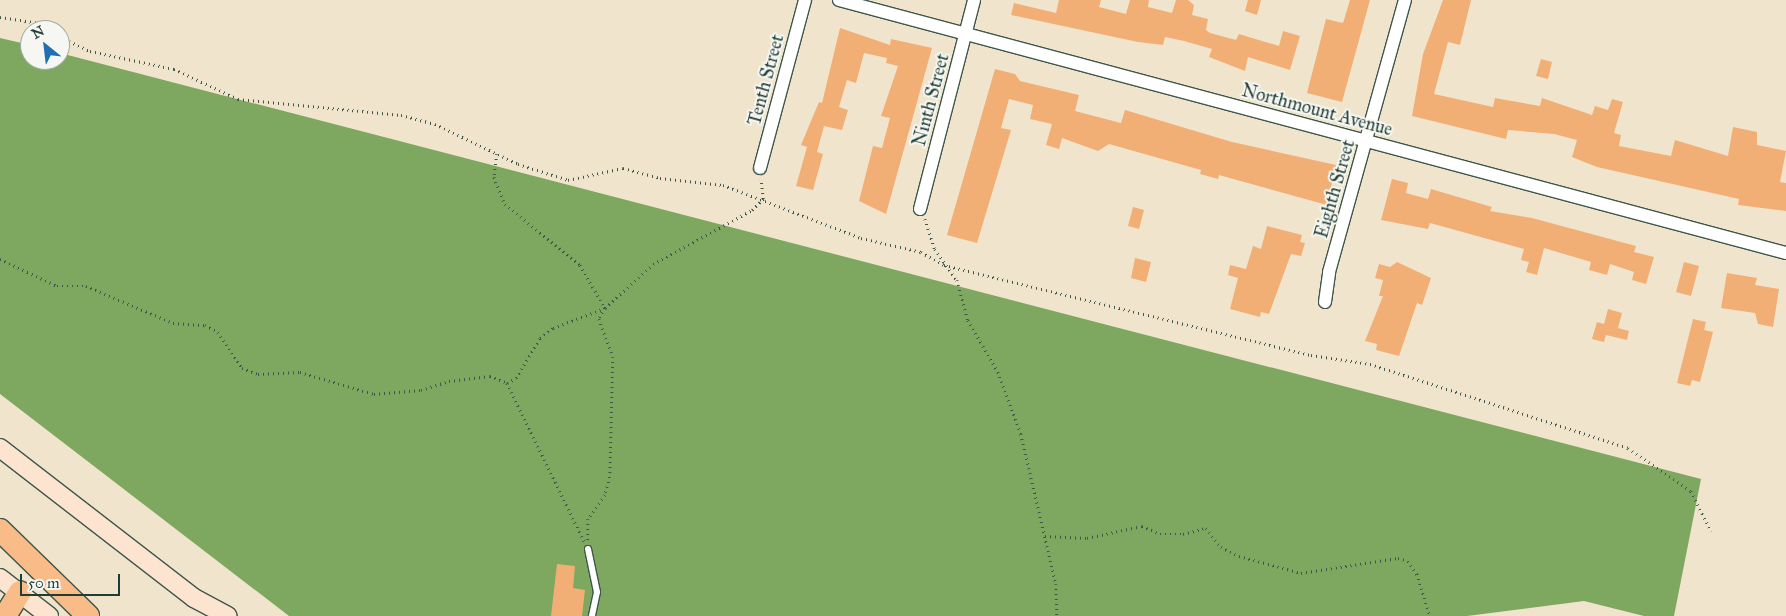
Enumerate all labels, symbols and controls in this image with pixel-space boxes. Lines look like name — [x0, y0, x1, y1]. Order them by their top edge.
north arrow — [20, 20, 70, 70]
text: N — [29, 22, 47, 43]
street label: Tenth Street — [744, 32, 788, 128]
street label: Ninth Street — [908, 51, 954, 149]
street label: Northmount Avenue — [1239, 80, 1395, 140]
street label: Eighth Street — [1311, 137, 1359, 241]
scale bar — [22, 564, 122, 596]
text: 50 m — [28, 574, 60, 592]

